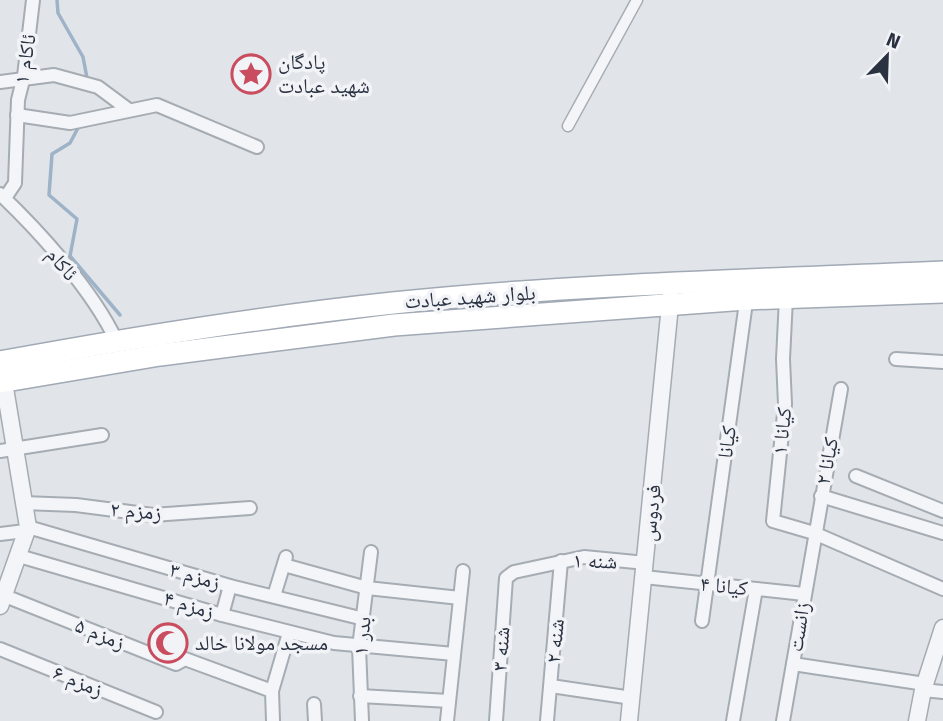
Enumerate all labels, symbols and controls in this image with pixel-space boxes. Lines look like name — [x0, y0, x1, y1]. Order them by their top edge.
north arrow — [852, 21, 922, 91]
text: N — [883, 28, 904, 54]
street label: ئاکام ۱ — [8, 32, 43, 86]
place label: پادگان شهید عبادت — [278, 49, 370, 99]
place icon: پادگان شهید عبادت — [230, 53, 272, 95]
street label: ئاکام — [40, 242, 83, 287]
street label: بلوار شهید عبادت — [404, 279, 536, 315]
street label: کیانا ۱ — [767, 406, 797, 456]
street label: کیانا — [712, 424, 742, 460]
street label: کیانا ۲ — [810, 435, 844, 487]
street label: فردوس — [635, 483, 667, 543]
street label: زمزم ۲ — [109, 496, 163, 527]
street label: شنه ۱ — [573, 548, 617, 574]
street label: زمزم ۳ — [166, 556, 223, 597]
street label: کیانا ۴ — [699, 571, 749, 601]
street label: زمزم ۴ — [160, 585, 217, 626]
street label: زانست — [782, 600, 816, 654]
street label: زمزم ۵ — [71, 612, 129, 657]
street label: بدر ۱ — [347, 616, 377, 656]
street label: شنه ۲ — [540, 618, 570, 664]
mosque icon: مسجد مولانا خالد — [147, 622, 189, 664]
street label: شنه ۳ — [486, 626, 516, 672]
place label: مسجد مولانا خالد — [195, 630, 328, 656]
street label: زمزم ۶ — [49, 659, 107, 704]

